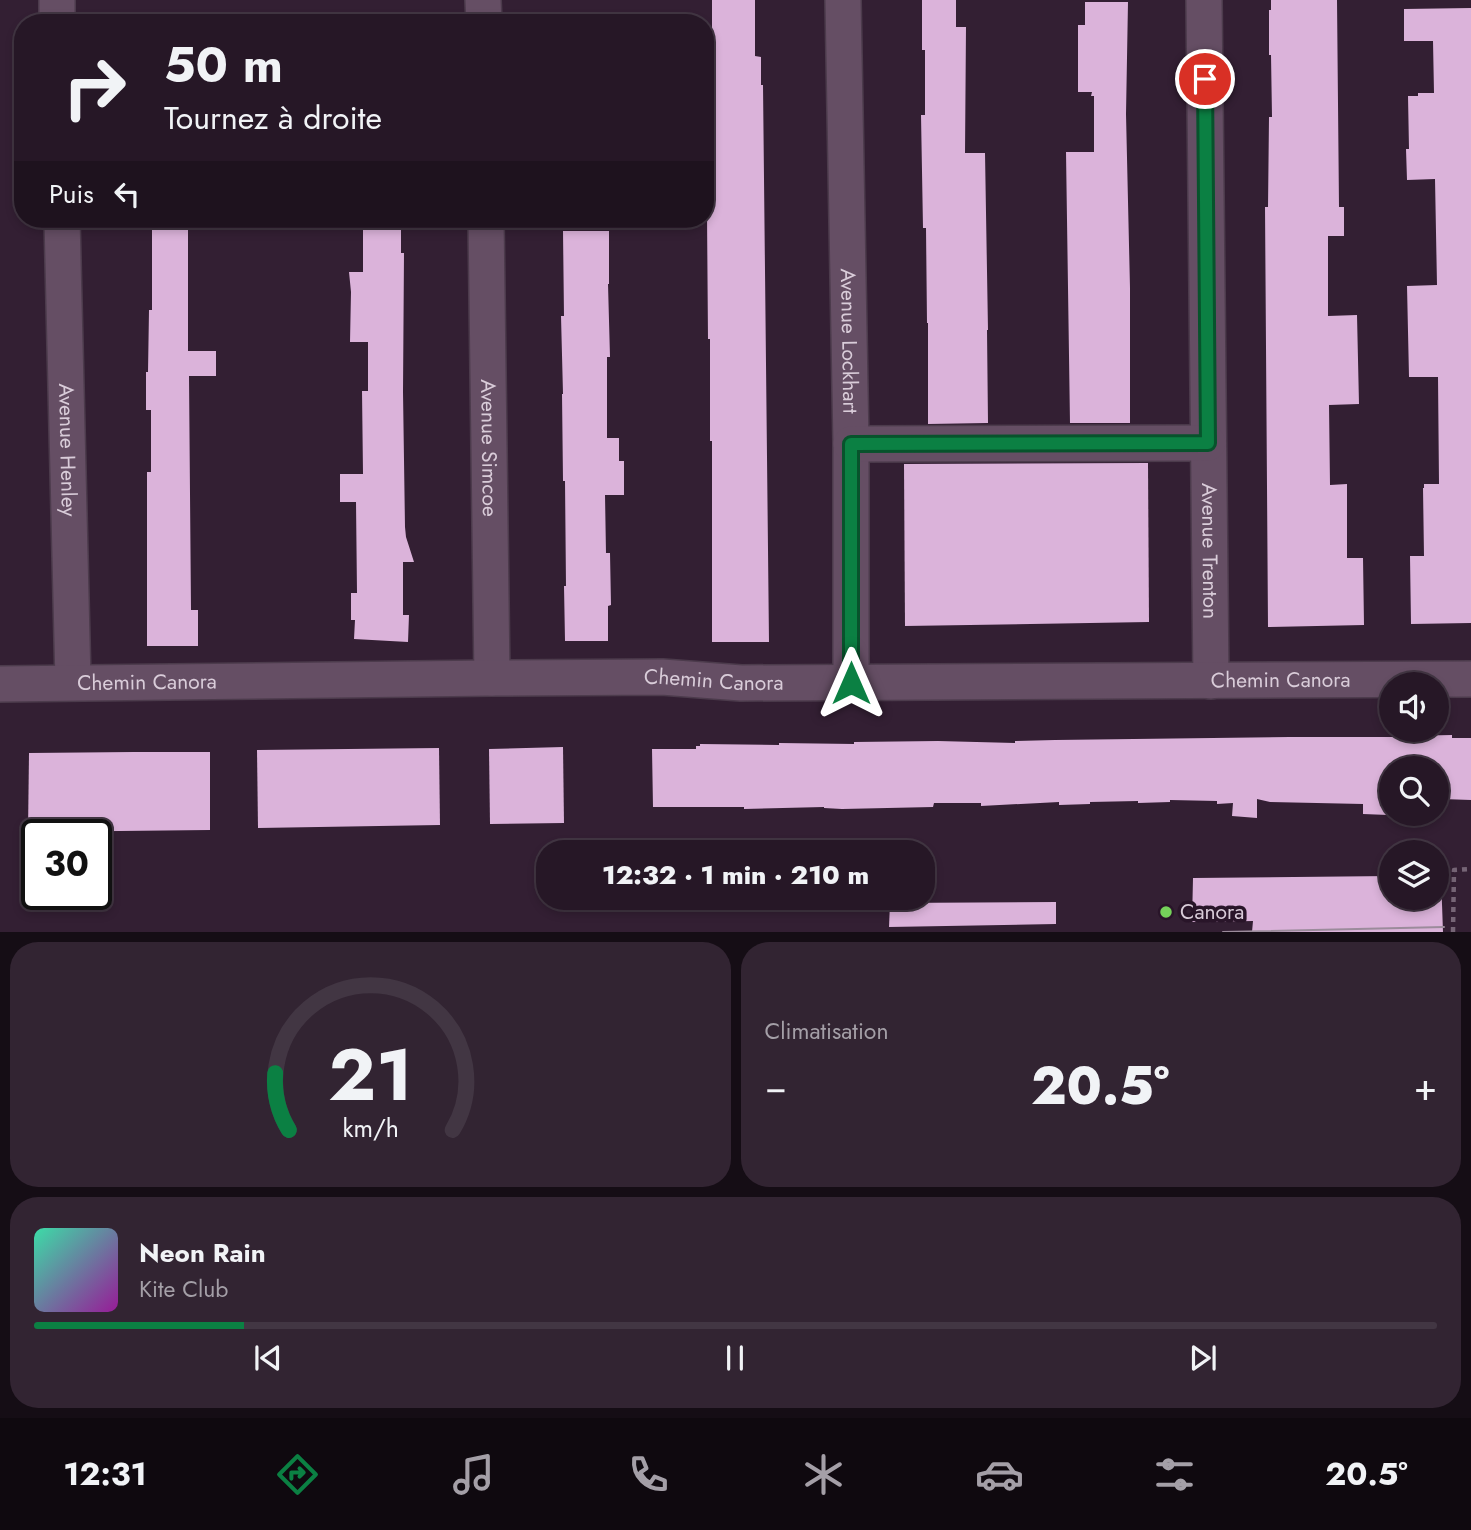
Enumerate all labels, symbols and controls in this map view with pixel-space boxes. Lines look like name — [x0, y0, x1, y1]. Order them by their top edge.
text: 50 m — [164, 30, 283, 100]
icon: right — [49, 42, 140, 133]
pin — [1175, 49, 1235, 109]
icon: arrive — [1186, 60, 1224, 98]
text: Tournez à droite — [164, 95, 382, 141]
text: Puis — [49, 175, 94, 213]
icon: left — [108, 175, 146, 213]
street label: Avenue Lockhart — [833, 268, 865, 414]
street label: Avenue Simcoe — [473, 379, 505, 517]
street label: Avenue Henley — [51, 383, 84, 518]
street label: Avenue Trenton — [1194, 483, 1225, 619]
position arrow — [814, 646, 888, 720]
street label: Chemin Canora — [644, 662, 784, 698]
street label: Chemin Canora — [1211, 665, 1351, 695]
street label: Chemin Canora — [77, 666, 217, 698]
map controls — [1379, 672, 1449, 910]
button: sound — [1379, 672, 1449, 742]
button: search — [1379, 756, 1449, 826]
speed limit sign: 30 — [21, 819, 112, 910]
button: layers — [1379, 840, 1449, 910]
text: 12:32 · 1 min · 210 m — [602, 856, 869, 894]
place label: Canora — [1180, 897, 1244, 927]
marker: Canora — [1158, 904, 1174, 920]
text: Climatisation — [765, 1014, 889, 1048]
text: 21 — [328, 1023, 413, 1128]
text: 20.5° — [1031, 1048, 1170, 1124]
text: − — [765, 1059, 787, 1114]
text: + — [1414, 1059, 1437, 1114]
text: km/h — [342, 1110, 399, 1146]
text: Neon Rain — [139, 1234, 266, 1272]
text: Kite Club — [139, 1272, 228, 1306]
icon: previous — [249, 1339, 287, 1377]
icon: pause — [716, 1339, 754, 1377]
icon: next — [1184, 1339, 1222, 1377]
icon: directions — [273, 1450, 322, 1499]
icon: music — [449, 1450, 498, 1499]
icon: phone — [624, 1450, 673, 1499]
icon: climate — [799, 1450, 848, 1499]
icon: car — [975, 1450, 1024, 1499]
icon: filters — [1150, 1450, 1199, 1499]
text: 12:31 — [63, 1451, 147, 1497]
text: 20.5° — [1325, 1451, 1408, 1497]

